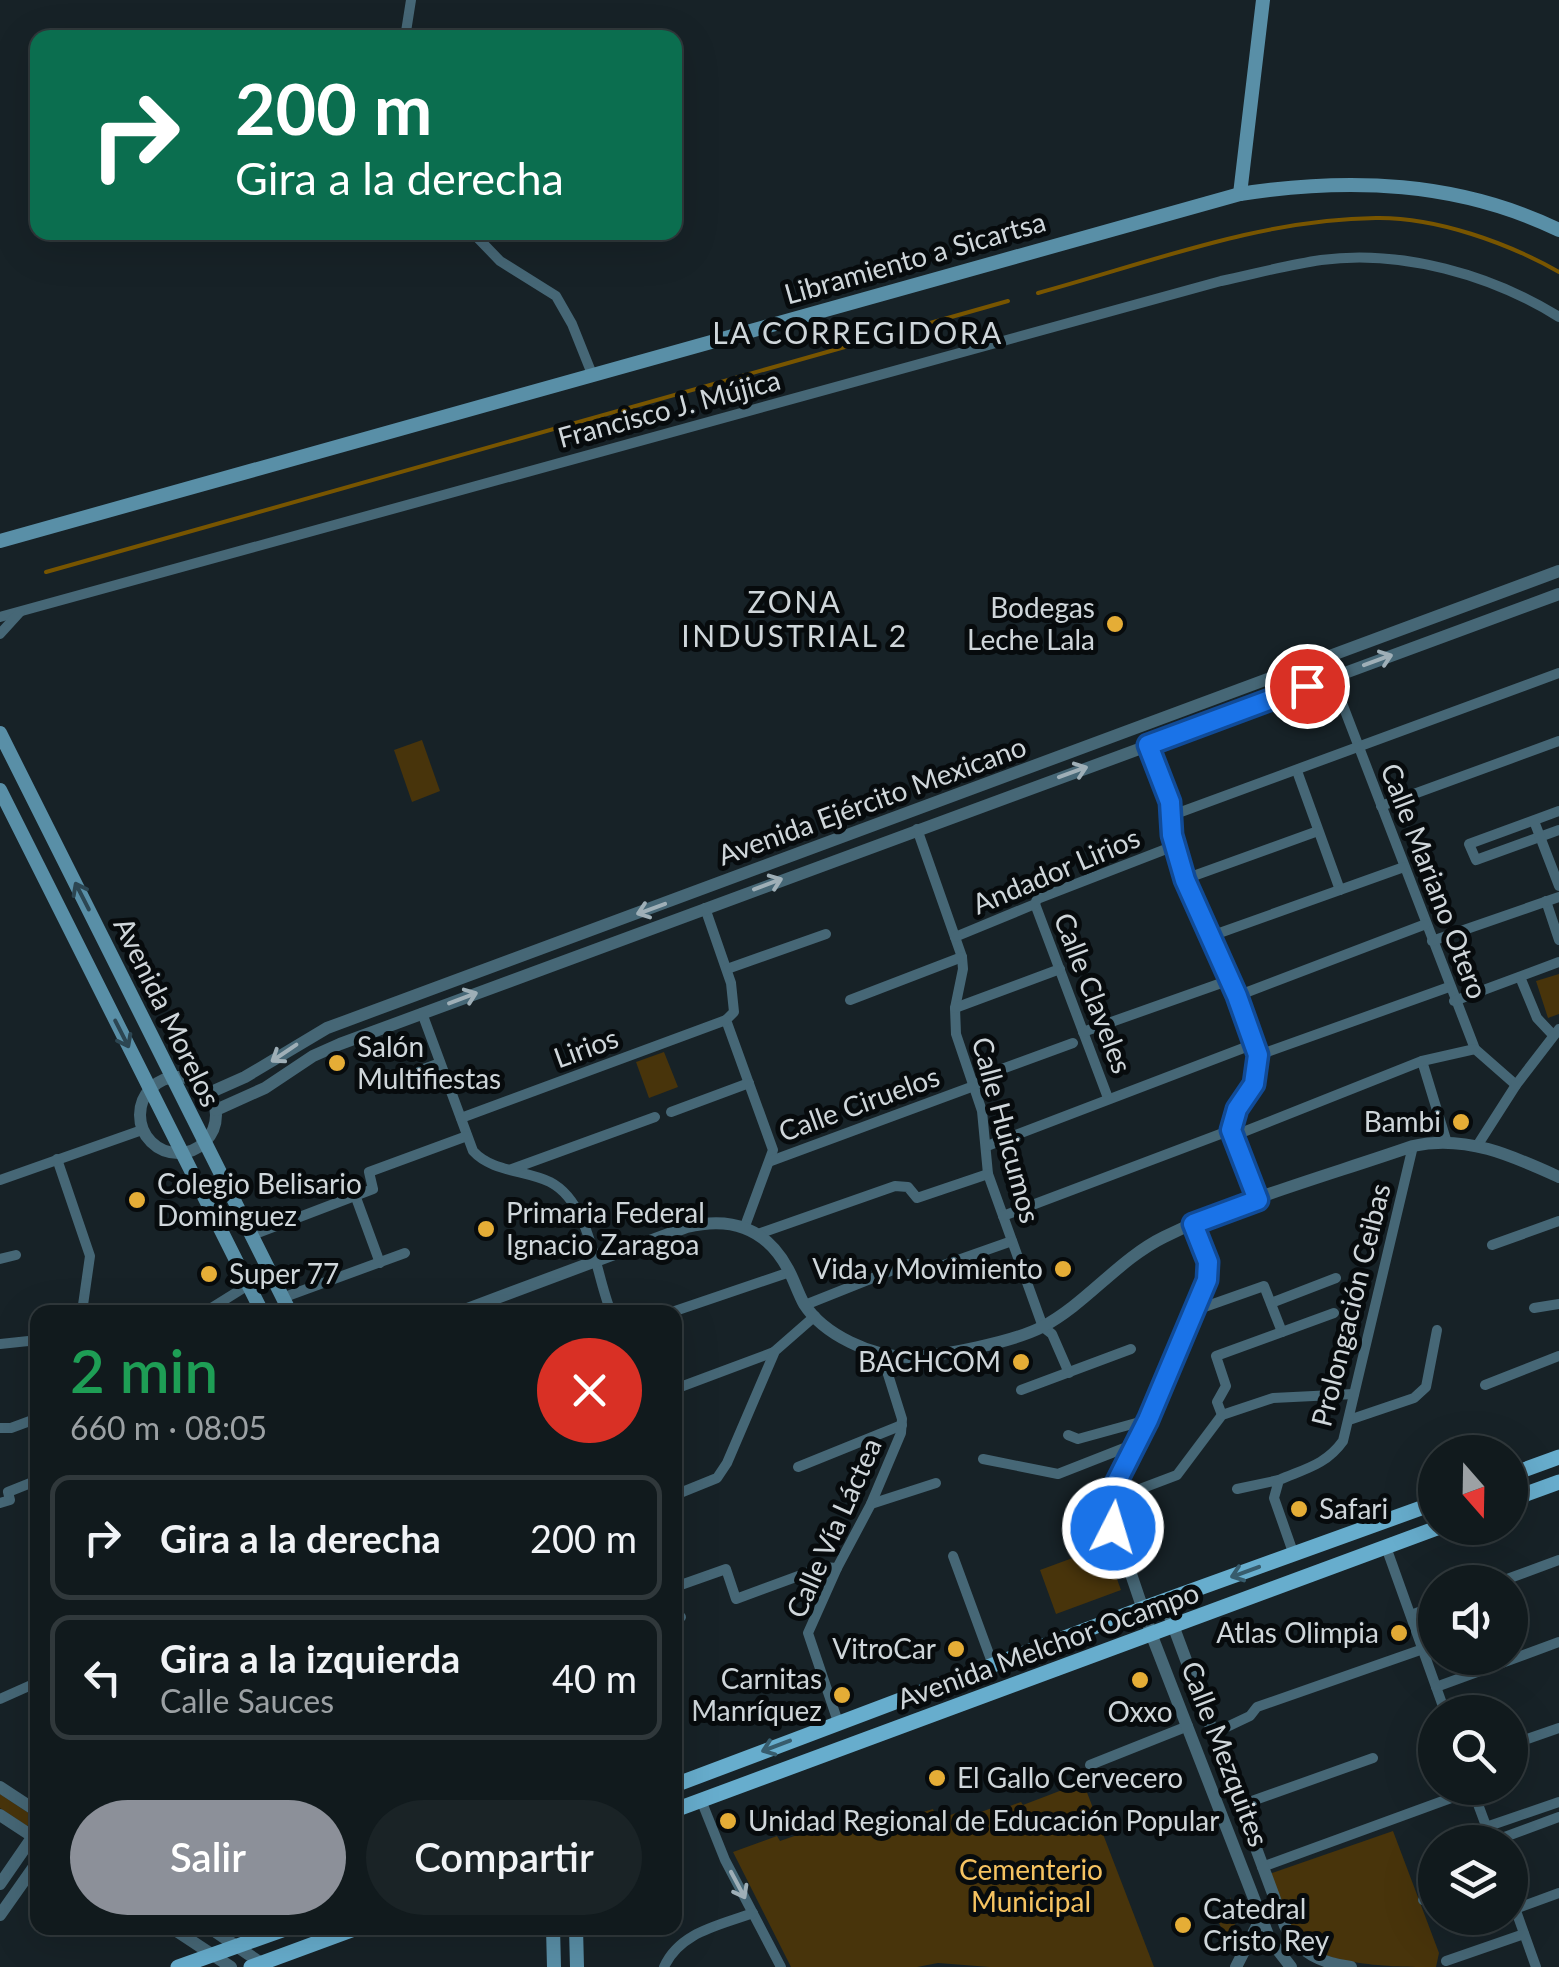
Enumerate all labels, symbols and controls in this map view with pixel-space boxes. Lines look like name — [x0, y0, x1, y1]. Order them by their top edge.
text: 200 m — [235, 66, 432, 150]
icon: right — [70, 70, 200, 200]
text: Gira a la derecha — [235, 151, 564, 205]
street label: Libramiento a Sicartsa — [780, 203, 1049, 311]
district label: LA CORREGIDORA — [712, 314, 1004, 350]
street label: Francisco J. Mújica — [554, 362, 784, 454]
district label: ZONA INDUSTRIAL 2 — [681, 583, 909, 653]
place label: Bodegas Leche Lala — [967, 590, 1095, 656]
marker: Bodegas Leche Lala — [1104, 613, 1126, 635]
pin — [1265, 644, 1350, 729]
one-way arrow — [1362, 650, 1393, 668]
icon: arrive — [1280, 659, 1335, 714]
street label: Avenida Ejército Mexicano — [713, 728, 1031, 872]
street label: Calle Mariano Otero — [1374, 758, 1495, 1003]
one-way arrow — [1057, 762, 1088, 780]
street label: Andador Lirios — [967, 820, 1144, 921]
one-way arrow — [751, 874, 782, 892]
one-way arrow — [72, 882, 91, 912]
one-way arrow — [636, 901, 667, 919]
street label: Calle Claveles — [1048, 908, 1140, 1078]
street label: Avenida Morelos — [107, 911, 228, 1112]
one-way arrow — [448, 987, 478, 1005]
one-way arrow — [113, 1019, 132, 1049]
street label: Lirios — [549, 1020, 622, 1074]
place label: Salón Multifiestas — [357, 1029, 501, 1095]
street label: Calle Huicumos — [966, 1033, 1048, 1227]
one-way arrow — [270, 1042, 298, 1063]
marker: Salón Multifiestas — [326, 1052, 348, 1074]
street label: Calle Ciruelos — [774, 1058, 944, 1148]
place label: Bambi — [1364, 1104, 1441, 1138]
marker: Bambi — [1450, 1111, 1472, 1133]
place label: Colegio Belisario Dominguez — [157, 1166, 362, 1232]
street label: Prolongación Ceibas — [1303, 1180, 1397, 1430]
marker: Colegio Belisario Dominguez — [126, 1189, 148, 1211]
place label: Primaria Federal Ignacio Zaragoa — [506, 1195, 705, 1261]
marker: Primaria Federal Ignacio Zaragoa — [475, 1218, 497, 1240]
place label: Vida y Movimiento — [812, 1251, 1043, 1285]
place label: Super 77 — [229, 1256, 339, 1290]
marker: Vida y Movimiento — [1052, 1258, 1074, 1280]
marker: Super 77 — [198, 1263, 220, 1285]
text: 2 min — [70, 1334, 218, 1406]
button: close — [537, 1338, 642, 1443]
place label: BACHCOM — [858, 1344, 1001, 1378]
marker: BACHCOM — [1010, 1351, 1032, 1373]
text: 660 m · 08:05 — [70, 1408, 267, 1447]
street label: Calle Vía Láctea — [778, 1432, 888, 1623]
north arrow — [1418, 1435, 1528, 1545]
map controls — [1418, 1435, 1528, 1935]
position arrow — [1061, 1476, 1165, 1580]
place label: Safari — [1319, 1491, 1388, 1525]
marker: Safari — [1288, 1498, 1310, 1520]
icon: right — [75, 1510, 130, 1565]
text: Gira a la derecha — [160, 1515, 441, 1561]
text: 200 m — [530, 1515, 637, 1561]
one-way arrow — [1230, 1564, 1261, 1582]
button: sound — [1418, 1565, 1528, 1675]
street label: Avenida Melchor Ocampo — [892, 1575, 1203, 1716]
place label: Atlas Olimpia — [1216, 1615, 1379, 1649]
marker: Atlas Olimpia — [1388, 1622, 1410, 1644]
place label: VitroCar — [832, 1631, 936, 1665]
text: Gira a la izquierda — [160, 1635, 460, 1681]
marker: VitroCar — [945, 1638, 967, 1660]
icon: left — [75, 1650, 130, 1705]
text: 40 m — [552, 1655, 637, 1701]
street label: Calle Mezquites — [1175, 1656, 1277, 1851]
place label: Carnitas Manríquez — [691, 1661, 822, 1727]
marker: Oxxo — [1129, 1669, 1151, 1691]
text: Calle Sauces — [160, 1681, 334, 1720]
marker: Carnitas Manríquez — [831, 1684, 853, 1706]
place label: Oxxo — [1107, 1694, 1173, 1728]
button: search — [1418, 1695, 1528, 1805]
one-way arrow — [761, 1738, 791, 1756]
place label: El Gallo Cervecero — [957, 1760, 1183, 1794]
marker: El Gallo Cervecero — [926, 1767, 948, 1789]
button: Salir — [70, 1800, 346, 1915]
button: Compartir — [366, 1800, 642, 1915]
place label: Unidad Regional de Educación Popular — [748, 1803, 1219, 1837]
marker: Unidad Regional de Educación Popular — [717, 1810, 739, 1832]
button: layers — [1418, 1825, 1528, 1935]
park label: Cementerio Municipal — [959, 1852, 1103, 1918]
one-way arrow — [729, 1870, 748, 1900]
place label: Catedral Cristo Rey — [1203, 1891, 1330, 1957]
marker: Catedral Cristo Rey — [1172, 1914, 1194, 1936]

